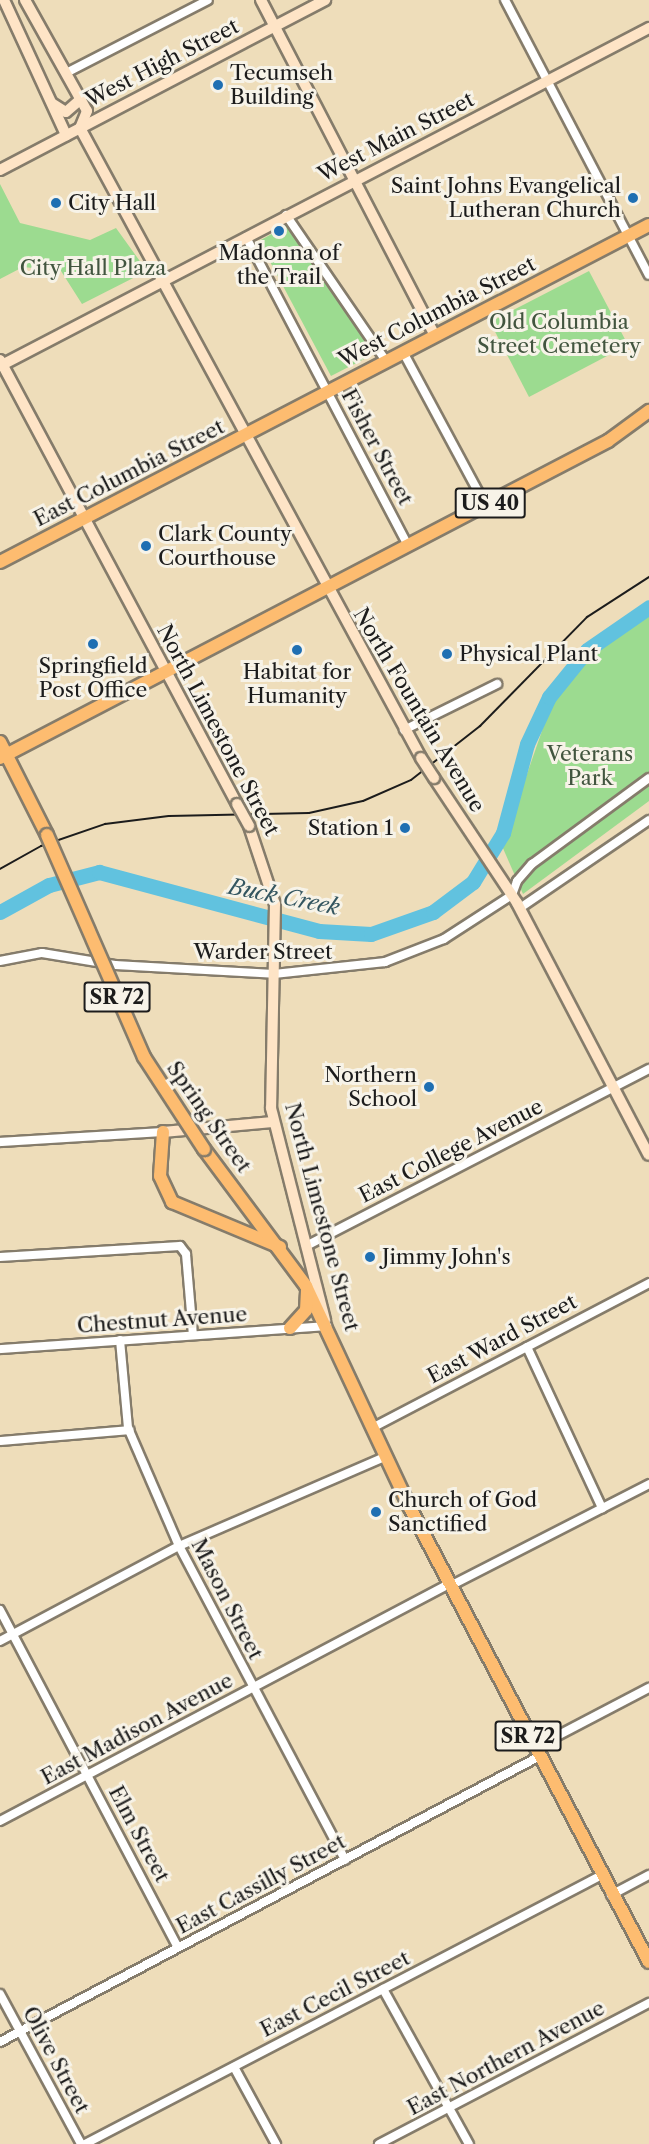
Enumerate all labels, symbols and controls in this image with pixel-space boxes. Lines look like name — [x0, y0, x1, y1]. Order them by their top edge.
street label: West High Street — [81, 13, 243, 113]
place label: Tecumseh Building — [230, 60, 333, 110]
marker: Tecumseh Building — [211, 78, 225, 92]
street label: West Main Street — [314, 87, 478, 187]
place label: Saint Johns Evangelical Lutheran Church — [391, 173, 621, 223]
place label: City Hall — [68, 190, 157, 216]
marker: Saint Johns Evangelical Lutheran Church — [626, 191, 640, 205]
marker: City Hall — [49, 196, 63, 210]
marker: Madonna of the Trail — [272, 224, 286, 238]
place label: Madonna of the Trail — [218, 240, 340, 290]
street label: West Columbia Street — [334, 251, 540, 373]
park label: City Hall Plaza — [19, 255, 167, 281]
park label: Old Columbia Street Cemetery — [477, 309, 641, 359]
street label: Fisher Street — [336, 385, 418, 509]
street label: East Columbia Street — [29, 414, 229, 532]
road number: US 40 — [454, 486, 526, 520]
place label: Clark County Courthouse — [158, 521, 292, 571]
marker: Clark County Courthouse — [139, 539, 153, 553]
street label: North Fountain Avenue — [348, 603, 490, 817]
street label: North Limestone Street — [152, 620, 284, 840]
marker: Springfield Post Office — [86, 637, 100, 651]
place label: Physical Plant — [459, 641, 598, 667]
marker: Habitat for Humanity — [290, 643, 304, 657]
marker: Physical Plant — [440, 647, 454, 661]
place label: Springfield Post Office — [39, 653, 147, 703]
place label: Habitat for Humanity — [243, 659, 351, 709]
park label: Veterans Park — [547, 741, 633, 791]
place label: Station 1 — [308, 815, 393, 841]
marker: Station 1 — [398, 821, 412, 835]
water label: Buck Creek — [226, 873, 342, 921]
street label: Warder Street — [193, 939, 333, 965]
road number: SR 72 — [82, 980, 152, 1014]
street label: Spring Street — [161, 1057, 257, 1177]
place label: Northern School — [324, 1062, 417, 1112]
marker: Northern School — [422, 1080, 436, 1094]
street label: East College Avenue — [354, 1093, 548, 1209]
street label: North Limestone Street — [279, 1100, 365, 1334]
place label: Jimmy John's — [382, 1244, 511, 1270]
marker: Jimmy John's — [363, 1250, 377, 1264]
street label: East Ward Street — [423, 1289, 581, 1389]
street label: Chestnut Avenue — [76, 1301, 248, 1339]
place label: Church of God Sanctified — [388, 1487, 537, 1537]
marker: Church of God Sanctified — [369, 1505, 383, 1519]
street label: Mason Street — [186, 1534, 268, 1664]
street label: East Madison Avenue — [36, 1668, 238, 1790]
road number: SR 72 — [494, 1719, 562, 1753]
street label: Elm Street — [103, 1782, 175, 1886]
street label: East Cassilly Street — [172, 1829, 350, 1939]
street label: East Cecil Street — [256, 1945, 414, 2043]
street label: East Northern Avenue — [403, 1995, 609, 2121]
street label: Olive Street — [17, 2002, 95, 2118]

